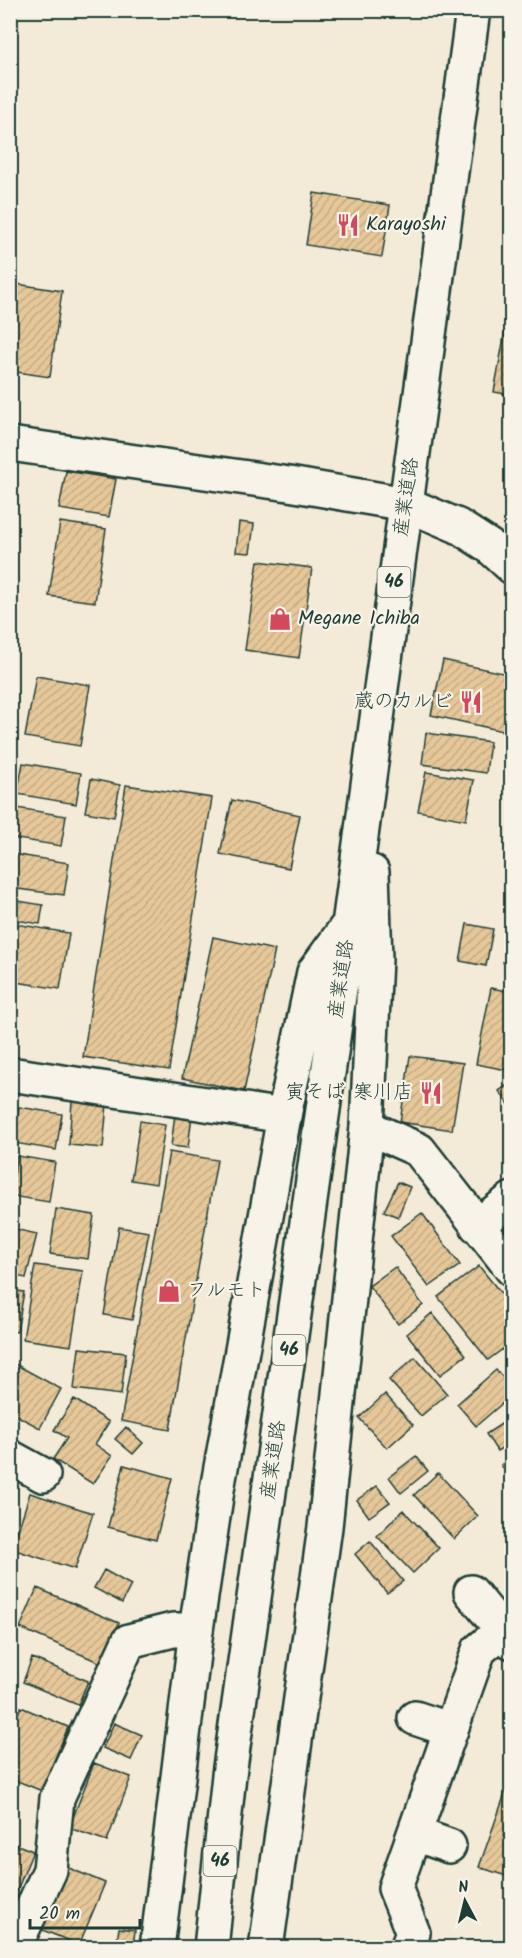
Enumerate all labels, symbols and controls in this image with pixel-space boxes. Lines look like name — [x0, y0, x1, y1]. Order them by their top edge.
place label: Karayoshi — [366, 209, 447, 241]
restaurant icon: Karayoshi — [335, 212, 361, 238]
street label: 産業道路 — [386, 455, 428, 539]
road number: 46 — [378, 567, 410, 597]
place label: Megane Ichiba — [298, 603, 420, 635]
shop icon: Megane Ichiba — [267, 606, 293, 632]
place label: 蔵のカルビ — [354, 686, 453, 718]
restaurant icon: 蔵のカルビ — [458, 689, 484, 715]
street label: 産業道路 — [321, 937, 363, 1021]
place label: 寅そば 寒川店 — [285, 1077, 413, 1109]
restaurant icon: 寅そば 寒川店 — [418, 1080, 444, 1106]
place label: フルモト — [187, 1275, 266, 1307]
shop icon: フルモト — [156, 1278, 182, 1304]
road number: 46 — [272, 1335, 306, 1365]
street label: 産業道路 — [253, 1418, 295, 1502]
road number: 46 — [204, 1846, 236, 1876]
north arrow — [435, 1871, 495, 1931]
text: N — [457, 1875, 470, 1901]
scale bar — [30, 1892, 140, 1930]
text: 20 m — [39, 1900, 80, 1929]

